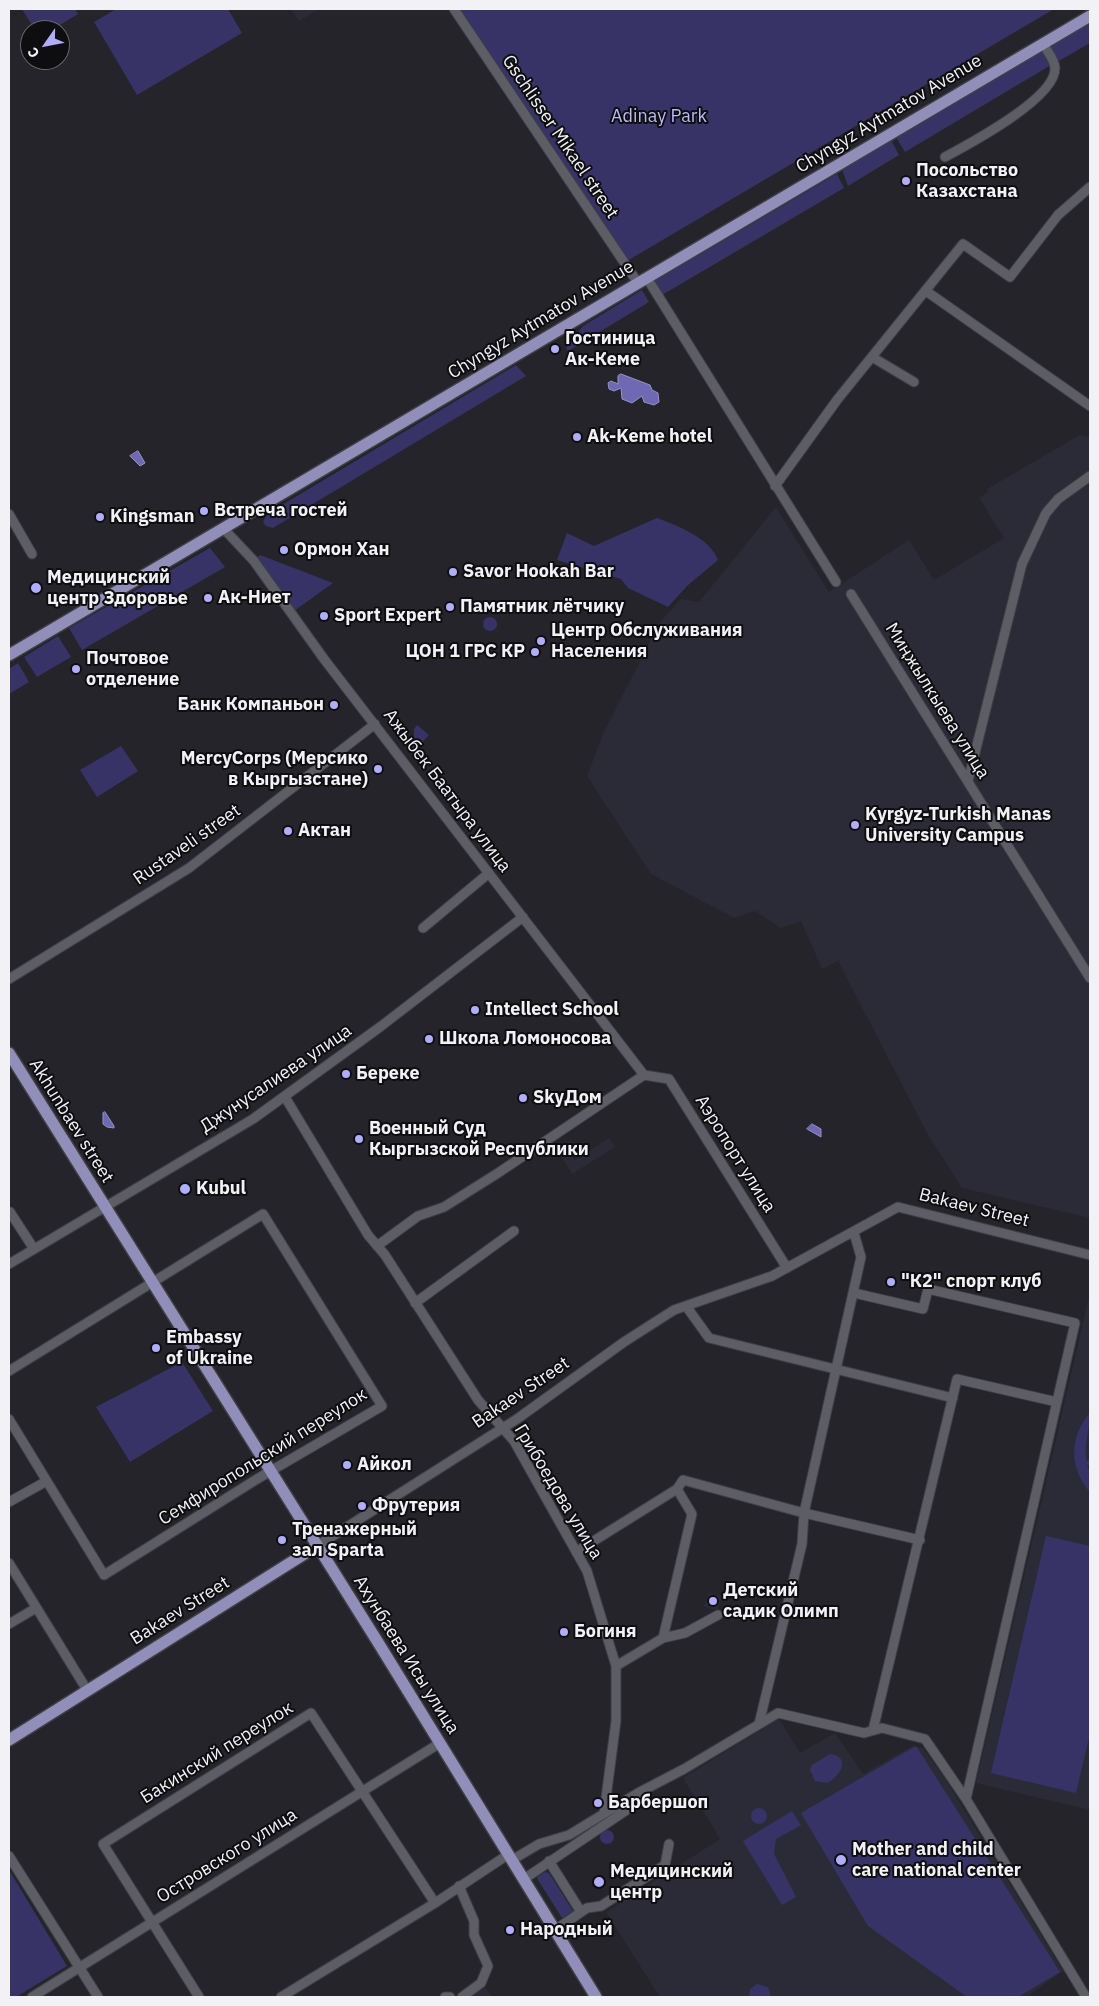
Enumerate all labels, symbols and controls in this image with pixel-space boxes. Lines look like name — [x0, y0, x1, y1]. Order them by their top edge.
north arrow — [20, 20, 70, 70]
text: С — [23, 44, 43, 61]
street label: Chyngyz Aytmatov Avenue — [792, 50, 986, 178]
street label: Gschlisser Mikael street — [497, 51, 623, 223]
park label: Adinay Park — [611, 106, 707, 128]
place label: Посольство Казахстана — [916, 160, 1018, 202]
marker: Посольство Казахстана — [900, 175, 912, 187]
street label: Chyngyz Aytmatov Avenue — [444, 256, 638, 384]
place label: Гостиница Ак-Кеме — [565, 328, 655, 370]
marker: Гостиница Ак-Кеме — [549, 343, 561, 355]
place label: Ak-Keme hotel — [587, 426, 712, 448]
marker: Ak-Keme hotel — [571, 431, 583, 443]
place label: Встреча гостей — [214, 500, 348, 522]
marker: Встреча гостей — [198, 505, 210, 517]
place label: Kingsman — [110, 506, 194, 528]
marker: Kingsman — [94, 511, 106, 523]
place label: Ормон Хан — [294, 539, 390, 561]
marker: Ормон Хан — [278, 544, 290, 556]
place label: Savor Hookah Bar — [463, 561, 614, 583]
marker: Savor Hookah Bar — [447, 566, 459, 578]
place label: Медицинский центр Здоровье — [47, 567, 188, 610]
marker: Медицинский центр Здоровье — [29, 581, 43, 595]
place label: Ак-Ниет — [218, 587, 291, 609]
marker: Ак-Ниет — [202, 592, 214, 604]
place label: Памятник лётчику — [460, 596, 624, 618]
marker: Памятник лётчику — [444, 601, 456, 613]
place label: Sport Expert — [334, 605, 441, 627]
marker: Sport Expert — [318, 610, 330, 622]
street label: Миңжылкыева улица — [880, 619, 994, 783]
place label: Центр Обслуживания Населения — [551, 620, 743, 662]
marker: Центр Обслуживания Населения — [535, 635, 547, 647]
place label: ЦОН 1 ГРС КР — [405, 641, 525, 663]
marker: ЦОН 1 ГРС КР — [529, 646, 541, 658]
place label: Почтовое отделение — [86, 648, 179, 691]
marker: Почтовое отделение — [70, 663, 82, 675]
place label: Банк Компаньон — [178, 694, 324, 716]
marker: Банк Компаньон — [328, 699, 340, 711]
street label: Ажыбек Баатыра улица — [379, 705, 515, 877]
place label: MercyCorps (Мерсико в Кыргызстане) — [181, 748, 368, 791]
marker: MercyCorps (Мерсико в Кыргызстане) — [372, 763, 384, 775]
street label: Rustaveli street — [129, 800, 245, 890]
place label: Kyrgyz-Turkish Manas University Campus — [865, 804, 1051, 846]
marker: Kyrgyz-Turkish Manas University Campus — [849, 819, 861, 831]
place label: Актан — [298, 820, 351, 842]
marker: Актан — [282, 825, 294, 837]
place label: Intellect School — [485, 999, 619, 1021]
marker: Intellect School — [469, 1004, 481, 1016]
street label: Джунусалиева улица — [196, 1020, 356, 1138]
place label: Школа Ломоносова — [439, 1028, 611, 1050]
marker: Школа Ломоносова — [423, 1033, 435, 1045]
street label: Akhunbaev street — [24, 1055, 118, 1187]
place label: Береке — [356, 1063, 420, 1085]
marker: Береке — [340, 1068, 352, 1080]
place label: SkyДом — [533, 1087, 602, 1109]
street label: Аэропорт улица — [690, 1091, 780, 1217]
marker: SkyДом — [517, 1092, 529, 1104]
place label: Военный Суд Кыргызской Республики — [369, 1118, 589, 1160]
marker: Военный Суд Кыргызской Республики — [353, 1133, 365, 1145]
place label: Kubul — [196, 1178, 246, 1200]
marker: Kubul — [178, 1182, 192, 1196]
street label: Bakaev Street — [917, 1184, 1031, 1232]
place label: "К2" спорт клуб — [901, 1271, 1042, 1293]
marker: "К2" спорт клуб — [885, 1276, 897, 1288]
place label: Embassy of Ukraine — [166, 1327, 253, 1370]
marker: Embassy of Ukraine — [150, 1342, 162, 1354]
street label: Bakaev Street — [468, 1353, 574, 1433]
street label: Семфиропольский переулок — [155, 1384, 371, 1530]
street label: Грибоедова улица — [509, 1421, 607, 1563]
place label: Айкол — [357, 1454, 412, 1476]
marker: Айкол — [341, 1459, 353, 1471]
place label: Фрутерия — [372, 1495, 460, 1517]
marker: Фрутерия — [356, 1500, 368, 1512]
place label: Тренажерный зал Sparta — [292, 1519, 417, 1562]
marker: Тренажерный зал Sparta — [276, 1534, 288, 1546]
street label: Bakaev Street — [127, 1572, 233, 1650]
street label: Ахунбаева Исы улица — [348, 1572, 464, 1738]
place label: Детский садик Олимп — [723, 1580, 839, 1622]
marker: Детский садик Олимп — [707, 1595, 719, 1607]
place label: Богиня — [574, 1621, 636, 1643]
marker: Богиня — [558, 1626, 570, 1638]
street label: Бакинский переулок — [137, 1697, 297, 1809]
place label: Барбершоп — [608, 1792, 708, 1814]
marker: Барбершоп — [592, 1797, 604, 1809]
street label: Островского улица — [153, 1804, 301, 1908]
place label: Mother and child care national center — [852, 1839, 1021, 1882]
marker: Mother and child care national center — [834, 1853, 848, 1867]
place label: Медицинский центр — [610, 1861, 733, 1904]
marker: Медицинский центр — [592, 1875, 606, 1889]
place label: Народный — [520, 1919, 613, 1941]
marker: Народный — [504, 1924, 516, 1936]

